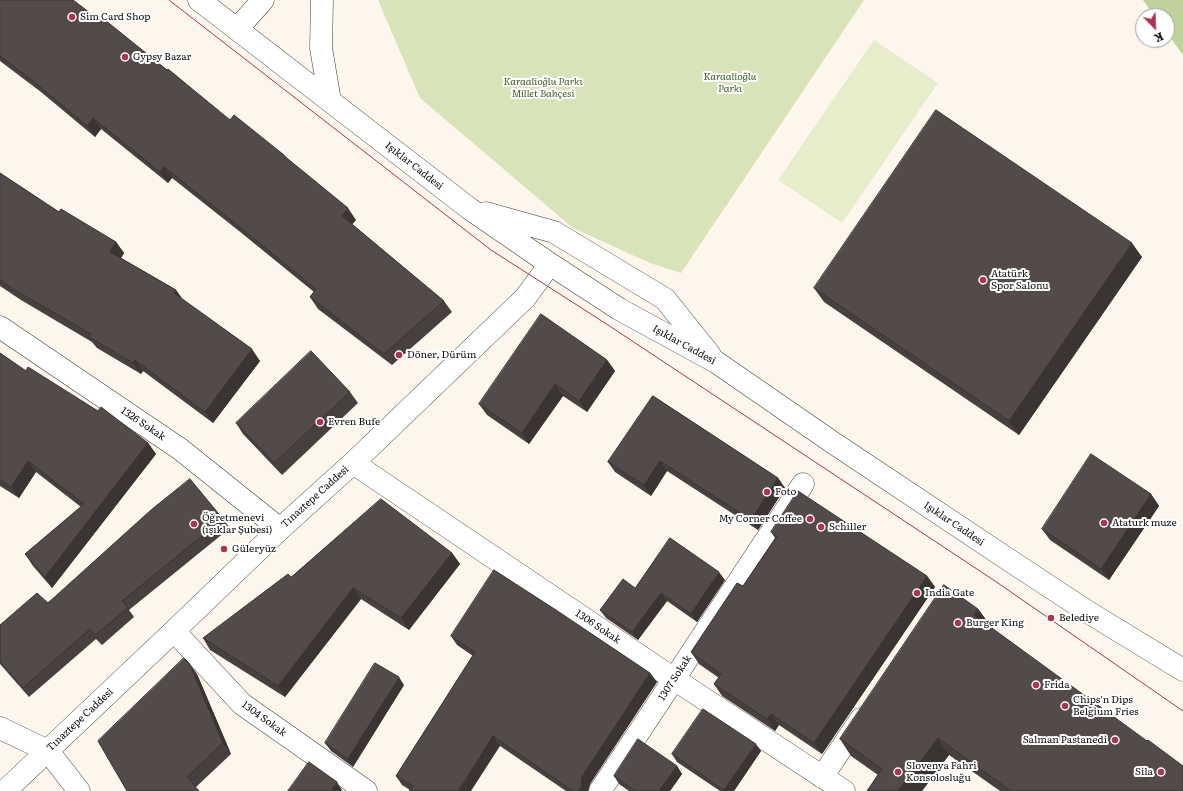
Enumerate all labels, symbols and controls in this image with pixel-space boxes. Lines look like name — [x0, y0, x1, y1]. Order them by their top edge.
north arrow — [1135, 8, 1175, 48]
place label: Sim Card Shop — [80, 11, 150, 23]
marker: Sim Card Shop — [67, 12, 77, 22]
text: K — [1152, 29, 1166, 47]
place label: Gypsy Bazar — [133, 51, 191, 63]
marker: Gypsy Bazar — [120, 52, 130, 62]
park label: Karaalioğlu Parkı — [704, 71, 756, 94]
park label: Karaalioğlu Parkı Millet Bahçesi — [504, 76, 582, 100]
street label: Işıklar Caddesi — [383, 140, 445, 192]
place label: Atatürk Spor Salonu — [991, 268, 1049, 292]
marker: Atatürk Spor Salonu — [978, 275, 988, 285]
street label: Işıklar Caddesi — [650, 323, 718, 367]
place label: Döner, Dürüm — [407, 349, 476, 361]
marker: Döner, Dürüm — [394, 350, 404, 360]
street label: 1326 Sokak — [119, 405, 167, 443]
place label: Evren Bufe — [328, 416, 380, 428]
marker: Evren Bufe — [315, 417, 325, 427]
street label: Tınaztepe Caddesi — [279, 463, 351, 531]
place label: Foto — [775, 486, 796, 498]
marker: Foto — [762, 487, 772, 497]
street label: Işıklar Caddesi — [921, 499, 987, 549]
place label: Öğretmenevi (ışıklar Şubesi) — [202, 512, 272, 536]
place label: My Corner Coffee — [719, 513, 802, 525]
marker: My Corner Coffee — [805, 514, 815, 524]
place label: Ataturk muze — [1112, 517, 1177, 529]
marker: Ataturk muze — [1099, 518, 1109, 528]
marker: Öğretmenevi (ışıklar Şubesi) — [189, 519, 199, 529]
place label: Schiller — [829, 521, 866, 533]
marker: Schiller — [816, 522, 826, 532]
place label: Güleryüz — [232, 543, 276, 555]
marker: Güleryüz — [219, 544, 229, 554]
place label: India Gate — [925, 587, 974, 599]
marker: India Gate — [912, 588, 922, 598]
street label: 1306 Sokak — [573, 608, 623, 646]
place label: Belediye — [1059, 612, 1099, 624]
marker: Belediye — [1046, 613, 1056, 623]
place label: Burger King — [966, 617, 1024, 629]
marker: Burger King — [953, 618, 963, 628]
street label: 1307 Sokak — [656, 653, 694, 703]
place label: Frida — [1044, 679, 1070, 691]
marker: Frida — [1031, 680, 1041, 690]
street label: Tınaztepe Caddesi — [44, 686, 116, 754]
place label: Chips'n Dips Belgium Fries — [1073, 694, 1139, 718]
street label: 1304 Sokak — [239, 699, 289, 739]
marker: Chips'n Dips Belgium Fries — [1060, 701, 1070, 711]
place label: Salman Pastanedi — [1023, 734, 1107, 746]
marker: Salman Pastanedi — [1110, 735, 1120, 745]
place label: Slovenya Fahri Konsolosluğu — [906, 760, 976, 784]
place label: Sila — [1135, 766, 1153, 778]
marker: Slovenya Fahri Konsolosluğu — [893, 767, 903, 777]
marker: Sila — [1156, 767, 1166, 777]

